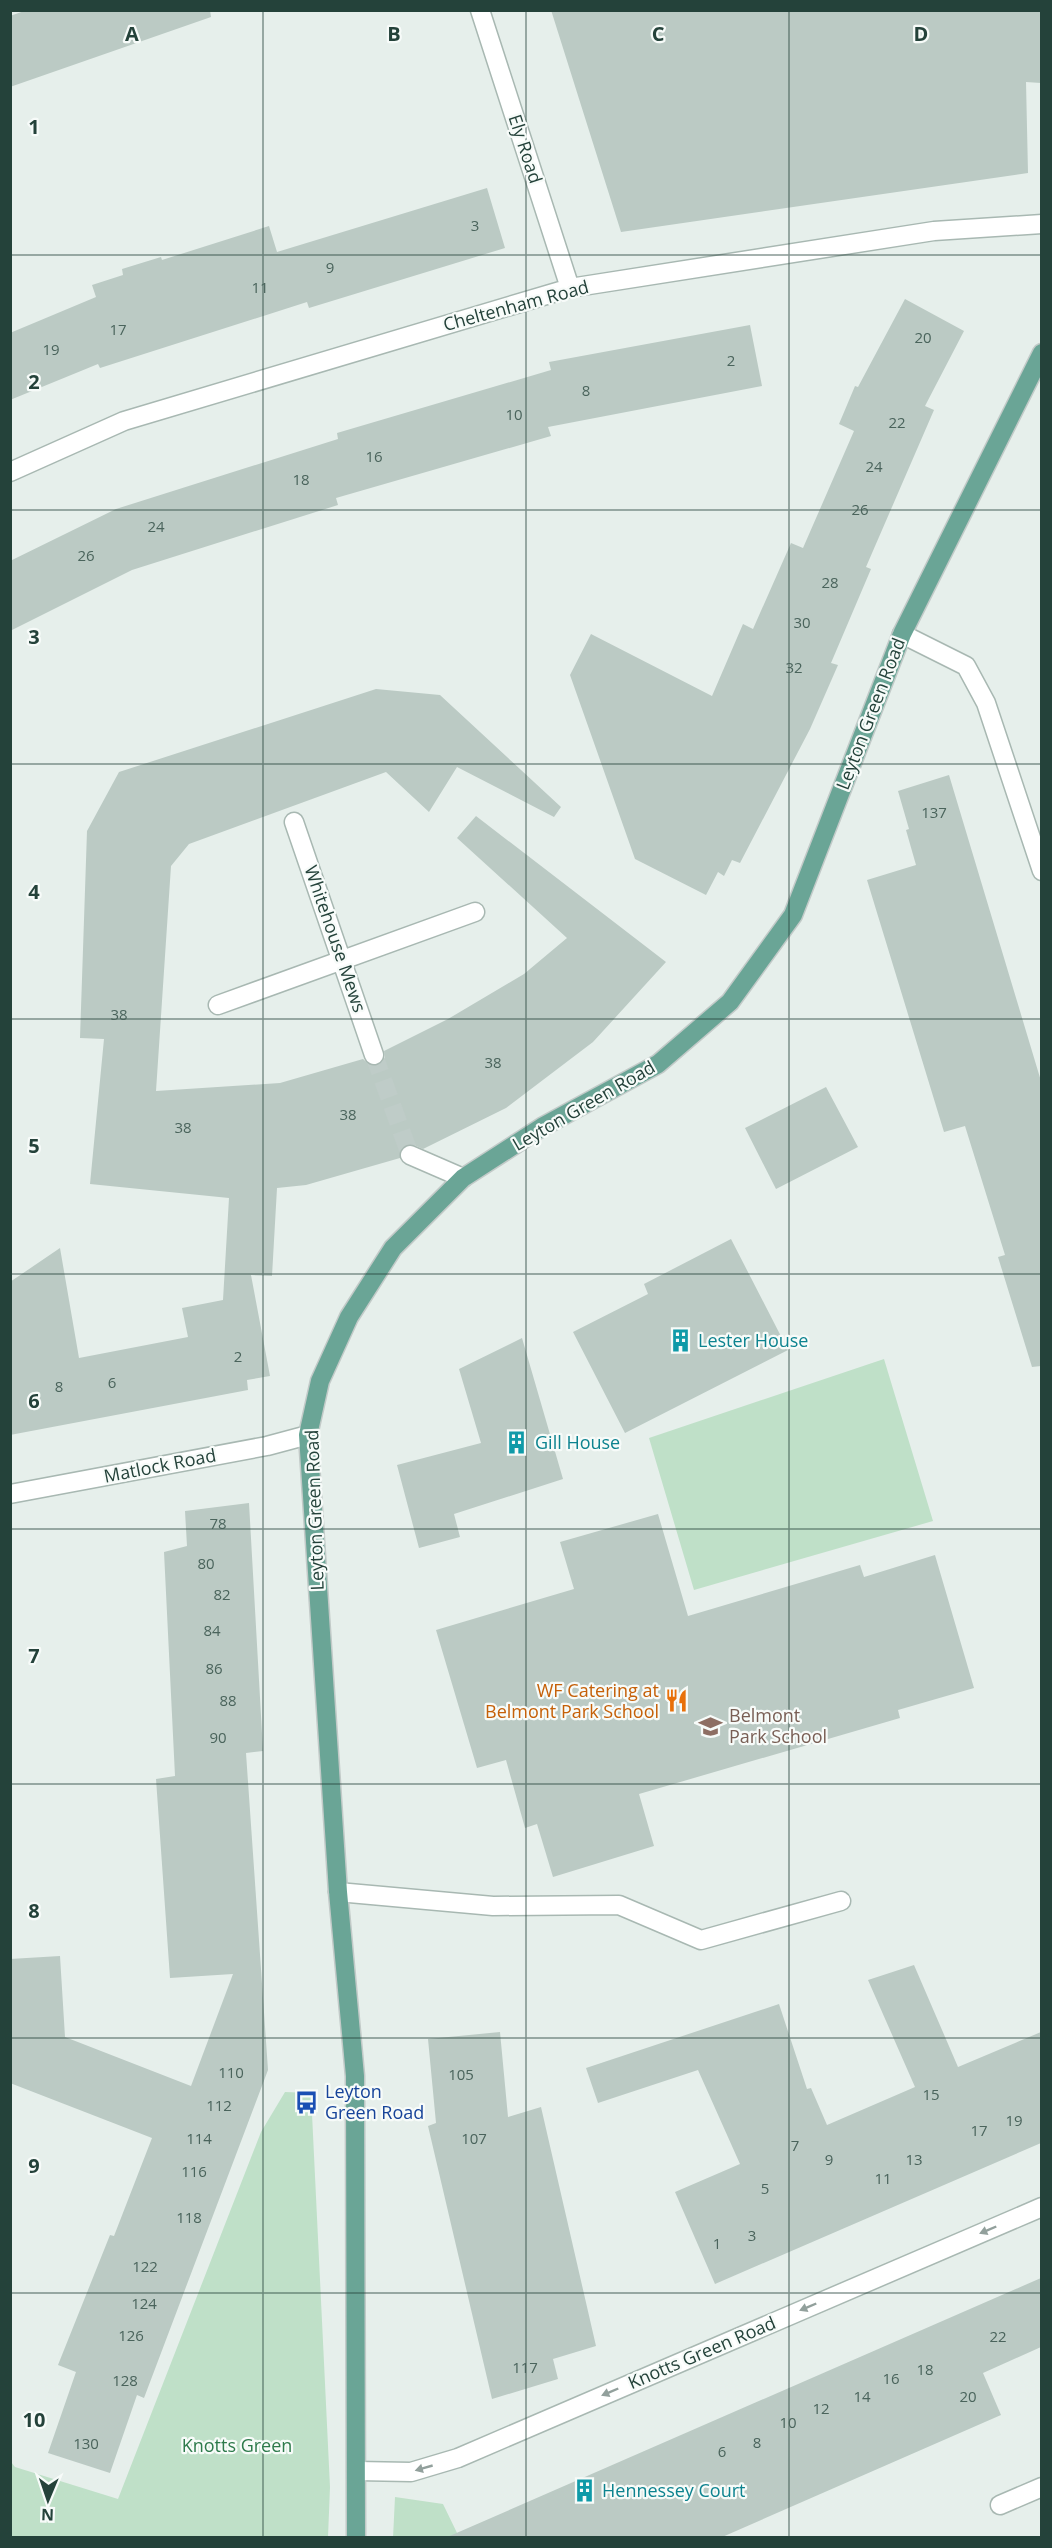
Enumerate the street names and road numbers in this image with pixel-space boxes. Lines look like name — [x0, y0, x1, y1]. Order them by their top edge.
street label: Ely Road — [504, 111, 548, 186]
street label: Cheltenham Road — [440, 274, 591, 336]
street label: Leyton Green Road — [830, 634, 910, 793]
street label: Whitehouse Mews — [300, 862, 372, 1015]
street label: Leyton Green Road — [508, 1055, 659, 1156]
street label: Leyton Green Road — [299, 1429, 329, 1591]
street label: Matlock Road — [102, 1442, 218, 1488]
street label: Knotts Green Road — [624, 2310, 779, 2394]

